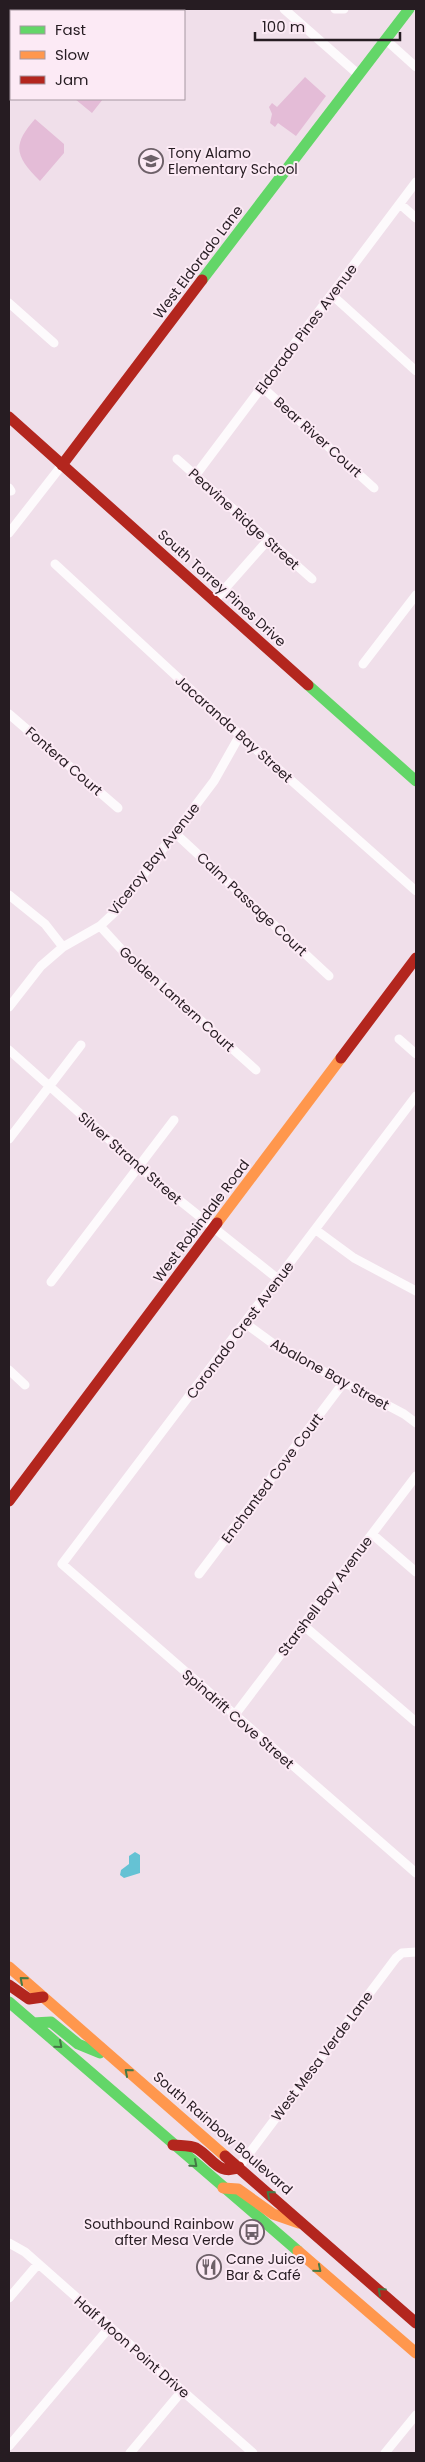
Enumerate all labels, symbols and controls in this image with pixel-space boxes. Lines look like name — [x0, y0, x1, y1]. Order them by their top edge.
legend — [10, 10, 185, 100]
scale bar — [255, 10, 400, 42]
text: 100 m — [262, 16, 305, 37]
text: Fast — [55, 19, 86, 40]
text: Slow — [55, 44, 90, 65]
text: Jam — [55, 69, 89, 90]
place label: Tony Alamo Elementary School — [168, 143, 298, 179]
school or university icon: Tony Alamo Elementary School — [138, 148, 164, 174]
street label: West Eldorado Lane — [149, 201, 248, 323]
street label: Eldorado Pines Avenue — [250, 259, 362, 398]
street label: Bear River Court — [270, 392, 366, 482]
street label: Peavine Ridge Street — [184, 464, 304, 574]
street label: South Torrey Pines Drive — [153, 525, 291, 651]
street label: Jacaranda Bay Street — [171, 671, 297, 787]
street label: Fontera Court — [21, 722, 107, 800]
street label: Viceroy Bay Avenue — [104, 798, 205, 920]
street label: Calm Passage Court — [192, 847, 312, 961]
street label: Golden Lantern Court — [115, 942, 239, 1056]
street label: Silver Strand Street — [74, 1107, 186, 1209]
street label: West Robindale Road — [148, 1155, 254, 1287]
street label: Coronado Crest Avenue — [181, 1257, 299, 1403]
street label: Abalone Bay Street — [267, 1333, 393, 1415]
street label: Enchanted Cove Court — [216, 1409, 328, 1547]
street label: Starshell Bay Avenue — [273, 1532, 377, 1660]
street label: Spindrift Cove Street — [178, 1665, 298, 1773]
one-way arrow — [19, 1977, 28, 1986]
street label: West Mesa Verde Lane — [266, 1987, 378, 2125]
one-way arrow — [53, 2040, 62, 2049]
street label: South Rainbow Boulevard — [149, 2067, 297, 2199]
one-way arrow — [125, 2069, 134, 2077]
one-way arrow — [189, 2158, 198, 2167]
one-way arrow — [267, 2191, 276, 2200]
place label: Southbound Rainbow after Mesa Verde — [84, 2214, 235, 2250]
bus stop icon: Southbound Rainbow after Mesa Verde — [239, 2219, 265, 2245]
place label: Cane Juice Bar & Café — [226, 2249, 305, 2285]
restaurant icon: Cane Juice Bar & Café — [196, 2254, 222, 2280]
one-way arrow — [312, 2264, 321, 2272]
one-way arrow — [377, 2288, 386, 2297]
street label: Half Moon Point Drive — [70, 2291, 194, 2403]

